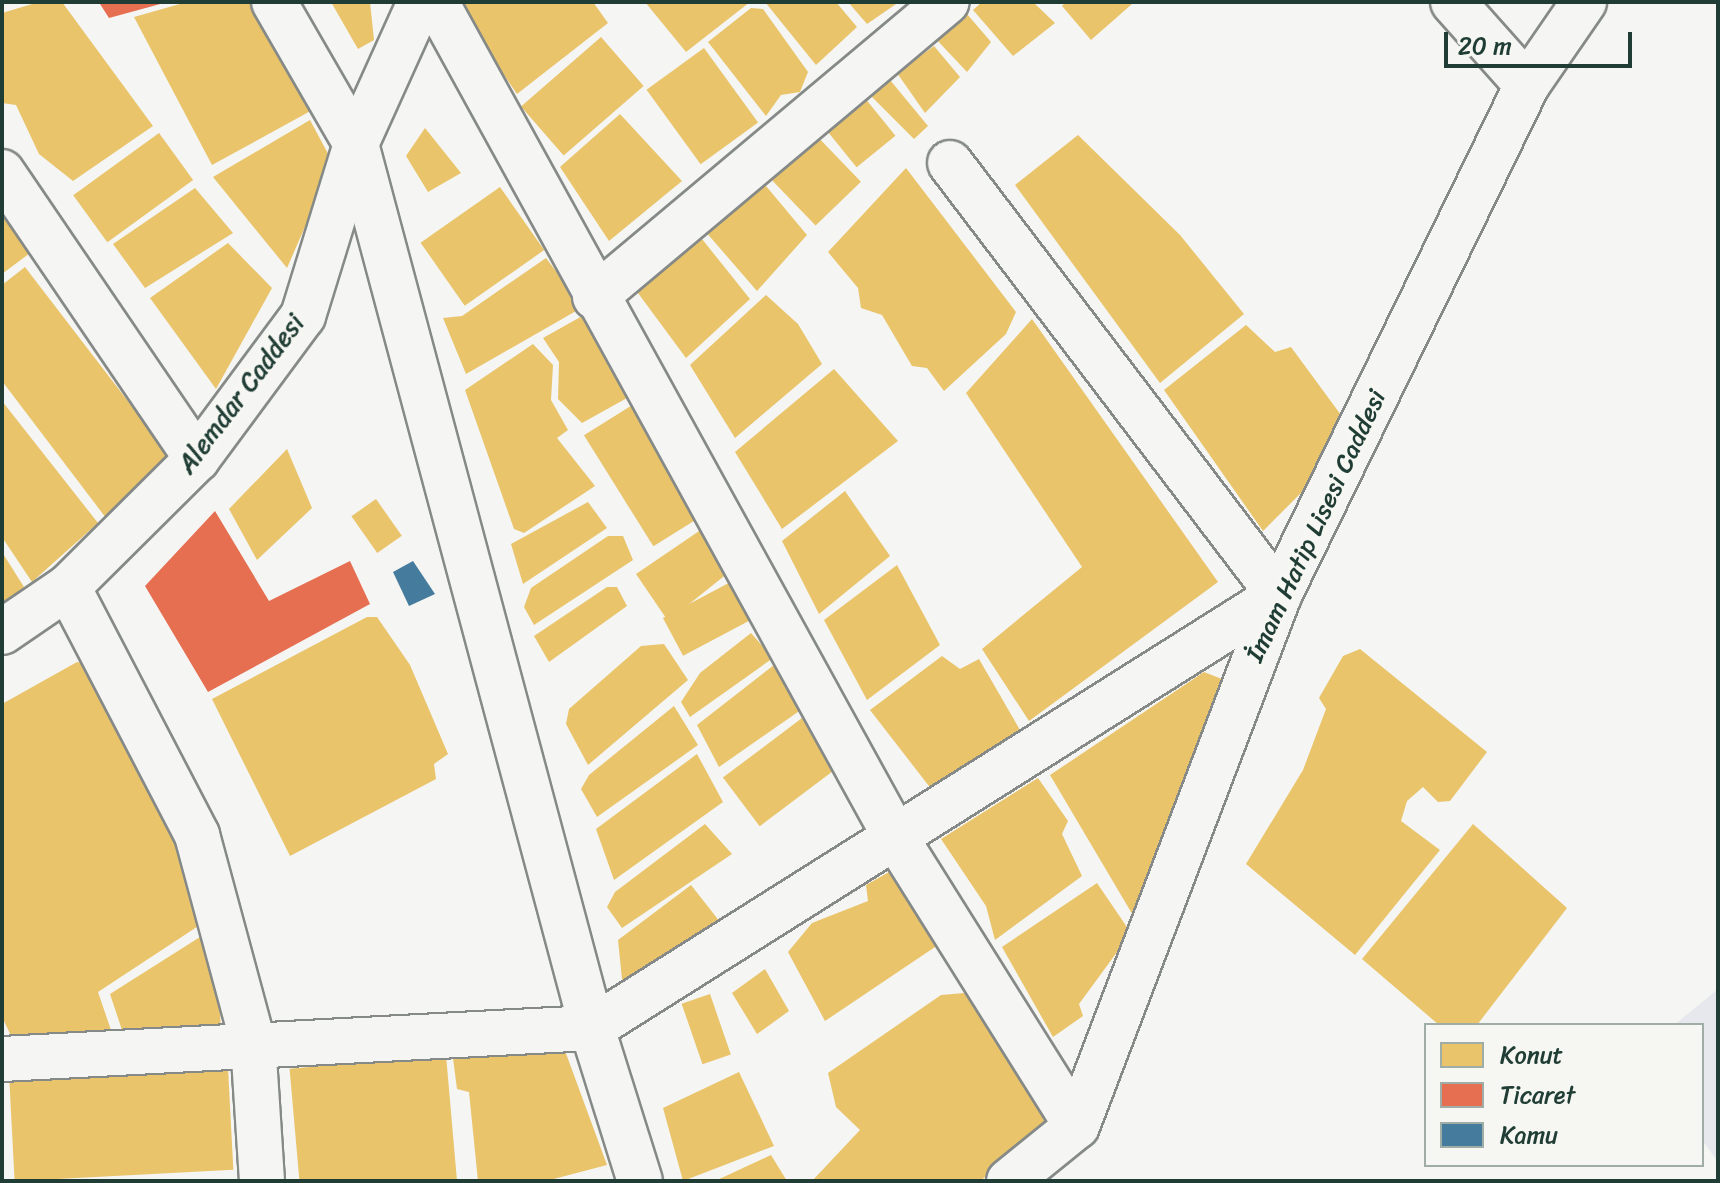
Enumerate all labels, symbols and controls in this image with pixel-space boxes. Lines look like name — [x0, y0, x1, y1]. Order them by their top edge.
scale bar — [1448, 16, 1636, 66]
text: 20 m — [1458, 25, 1512, 67]
street label: Alemdar Caddesi — [171, 309, 311, 479]
street label: İmam Hatip Lisesi Caddesi — [1239, 384, 1393, 668]
legend — [1424, 1023, 1704, 1167]
text: Konut — [1500, 1034, 1563, 1076]
text: Ticaret — [1500, 1074, 1575, 1116]
text: Kamu — [1500, 1114, 1558, 1156]

